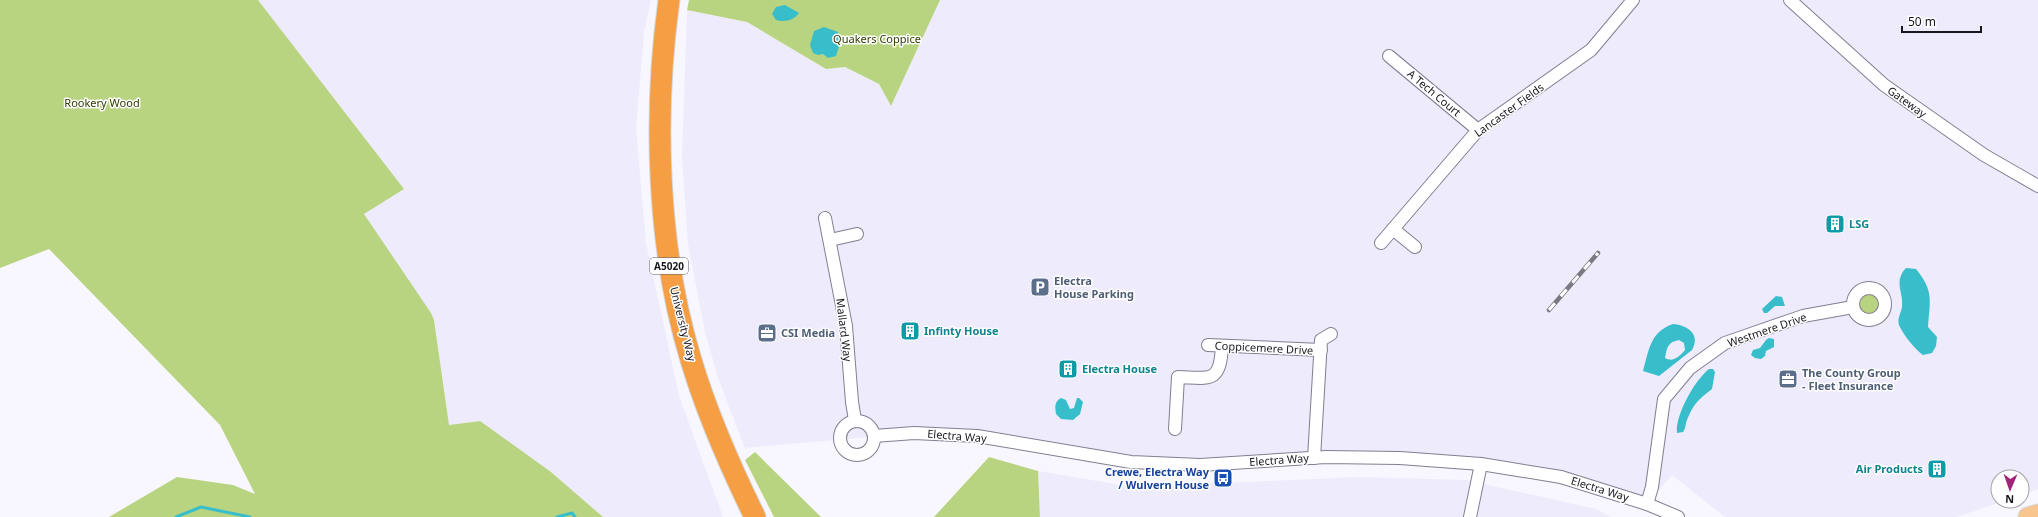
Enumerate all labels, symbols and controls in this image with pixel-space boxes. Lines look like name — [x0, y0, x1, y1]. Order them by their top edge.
scale bar — [1902, 8, 1981, 34]
text: 50 m — [1908, 13, 1936, 30]
park label: Quakers Coppice — [833, 31, 921, 46]
street label: A Tech Court — [1404, 66, 1464, 119]
street label: Lancaster Fields — [1471, 79, 1547, 140]
street label: Gateway — [1885, 82, 1930, 121]
park label: Rookery Wood — [64, 95, 140, 110]
building icon: LSG — [1824, 213, 1846, 235]
place label: LSG — [1849, 216, 1869, 231]
road number: A5020 — [650, 258, 688, 274]
place label: Electra House Parking — [1054, 273, 1134, 301]
parking icon: Electra House Parking — [1029, 276, 1051, 298]
street label: University Way — [667, 285, 700, 363]
street label: Mallard Way — [833, 297, 856, 363]
street label: Westmere Drive — [1725, 309, 1808, 350]
building icon: Infinty House — [899, 320, 921, 342]
office icon: CSI Media — [756, 322, 778, 344]
place label: Infinty House — [924, 323, 999, 338]
place label: CSI Media — [781, 325, 835, 340]
street label: Coppicemere Drive — [1214, 337, 1314, 358]
building icon: Electra House — [1057, 358, 1079, 380]
place label: Electra House — [1082, 361, 1158, 376]
place label: The County Group - Fleet Insurance — [1802, 365, 1901, 393]
office icon: The County Group - Fleet Insurance — [1777, 368, 1799, 390]
street label: Electra Way — [927, 425, 988, 446]
street label: Electra Way — [1249, 450, 1310, 469]
building icon: Air Products — [1926, 458, 1948, 480]
place label: Air Products — [1856, 461, 1923, 476]
place label: Crewe, Electra Way / Wulvern House — [1105, 464, 1210, 492]
bus stop icon: Crewe, Electra Way / Wulvern House — [1212, 467, 1234, 489]
north arrow — [1990, 469, 2030, 509]
street label: Electra Way — [1569, 473, 1631, 505]
text: N — [2005, 492, 2014, 507]

